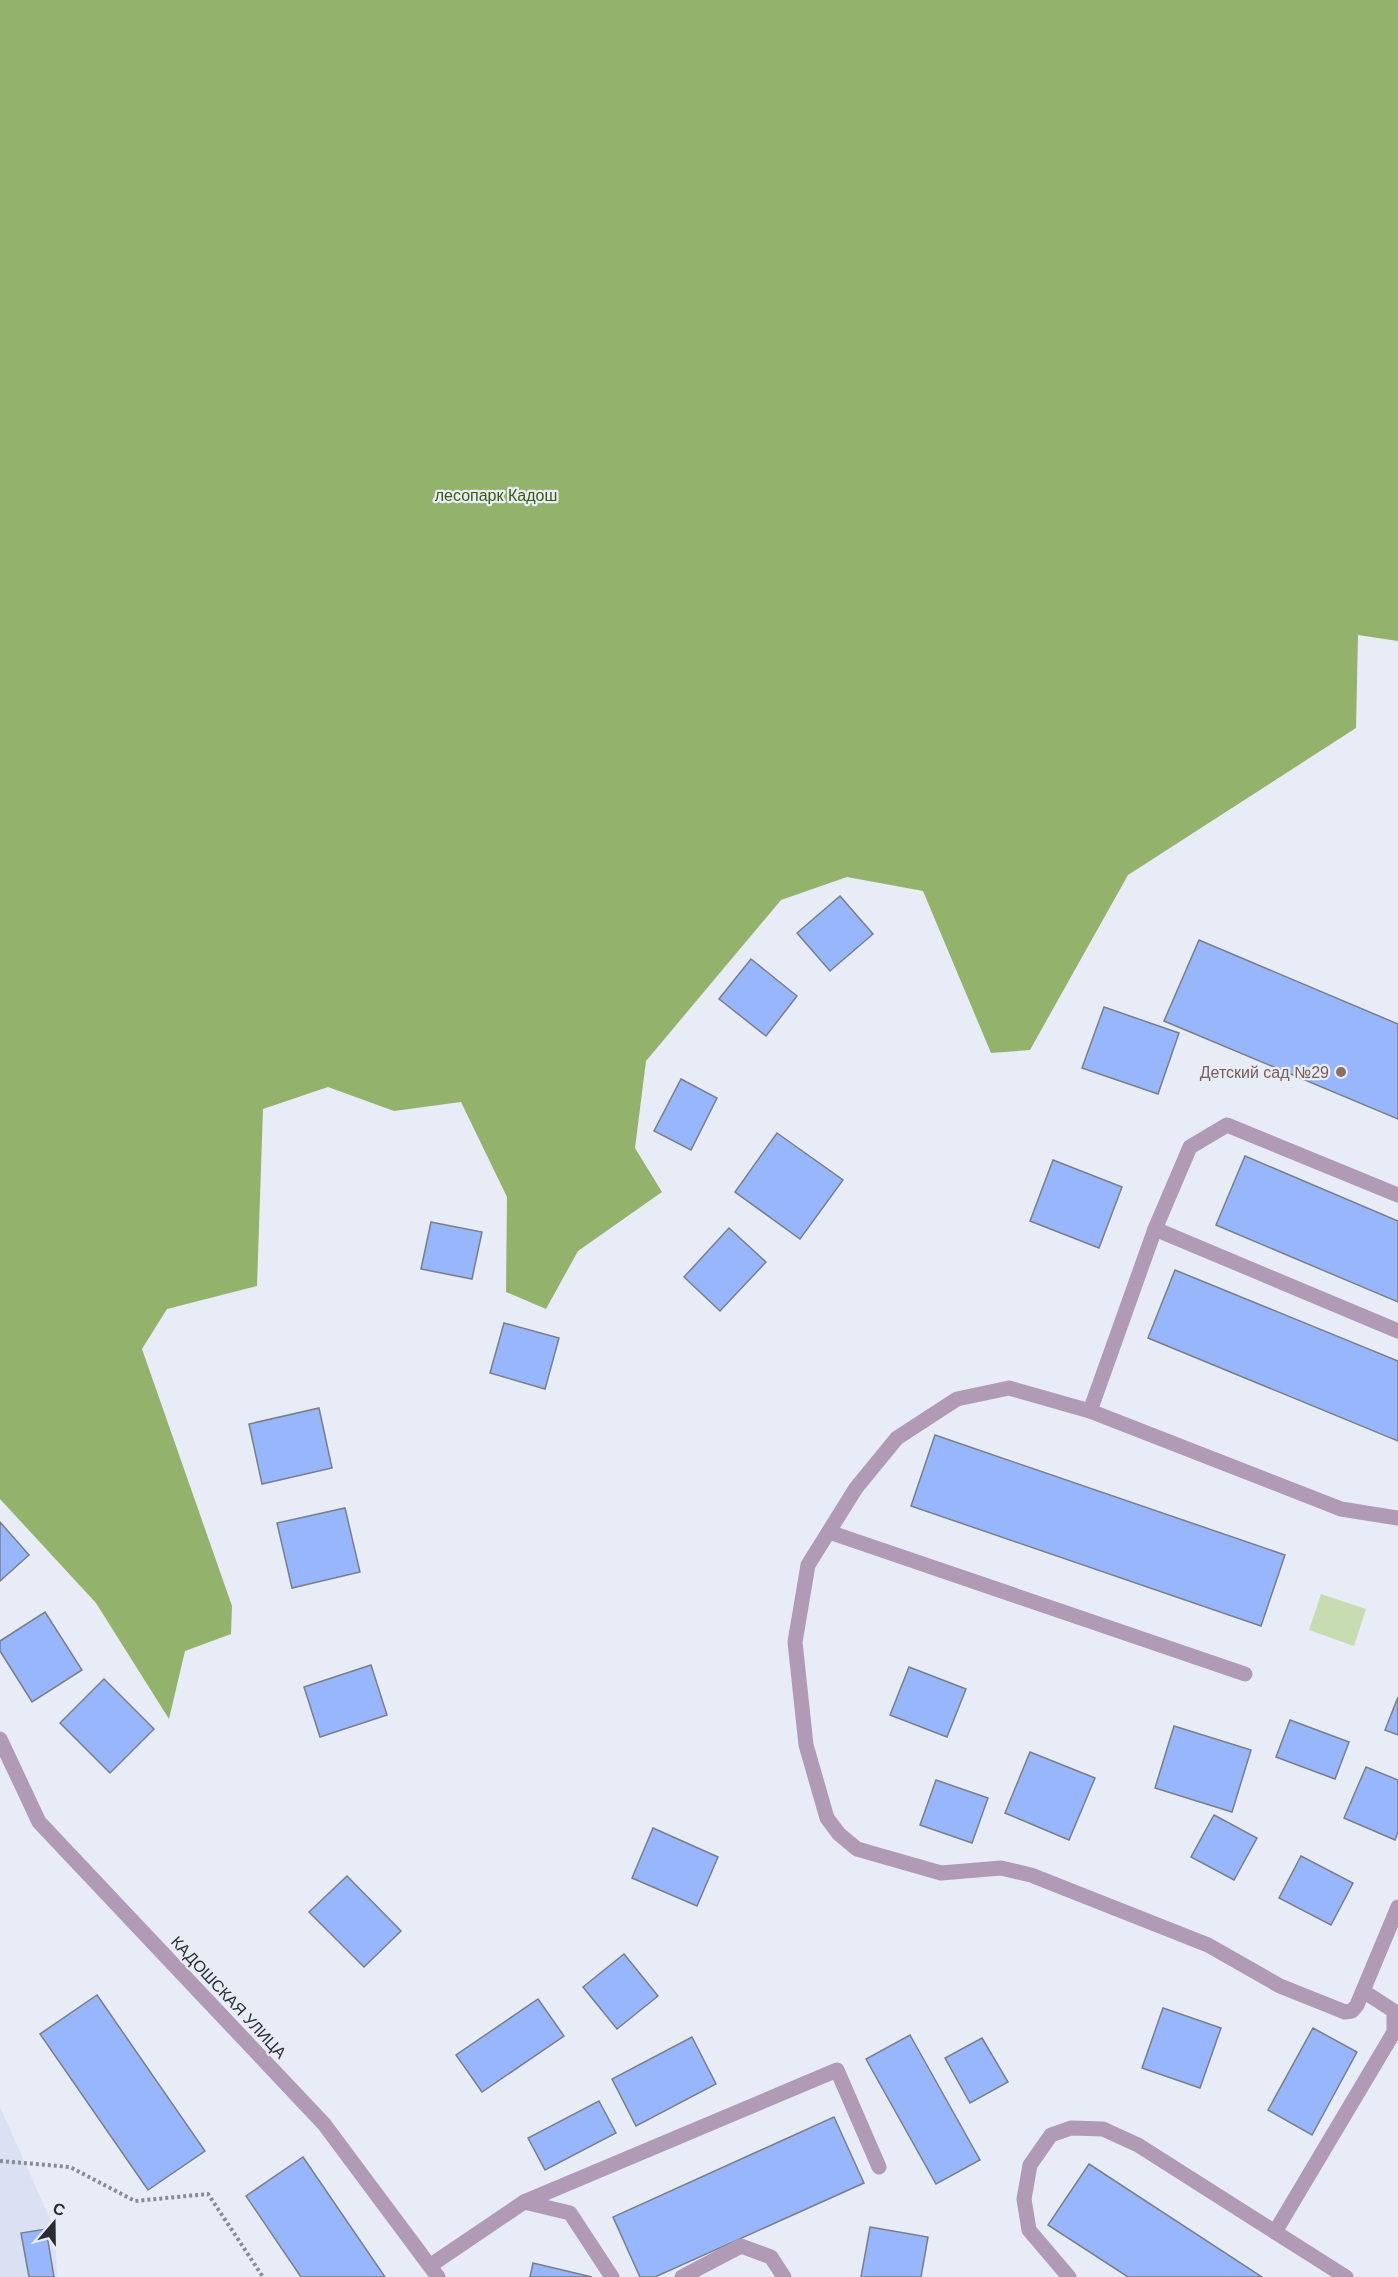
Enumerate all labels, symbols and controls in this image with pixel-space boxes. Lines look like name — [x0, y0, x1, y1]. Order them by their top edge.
park label: лесопарк Кадош — [435, 487, 557, 504]
place label: Детский сад №29 — [1200, 1064, 1329, 1081]
marker: Детский сад №29 — [1334, 1065, 1348, 1079]
street label: КАДОШСКАЯ УЛИЦА — [168, 1933, 290, 2062]
north arrow — [24, 2193, 84, 2253]
text: С — [51, 2199, 68, 2219]

